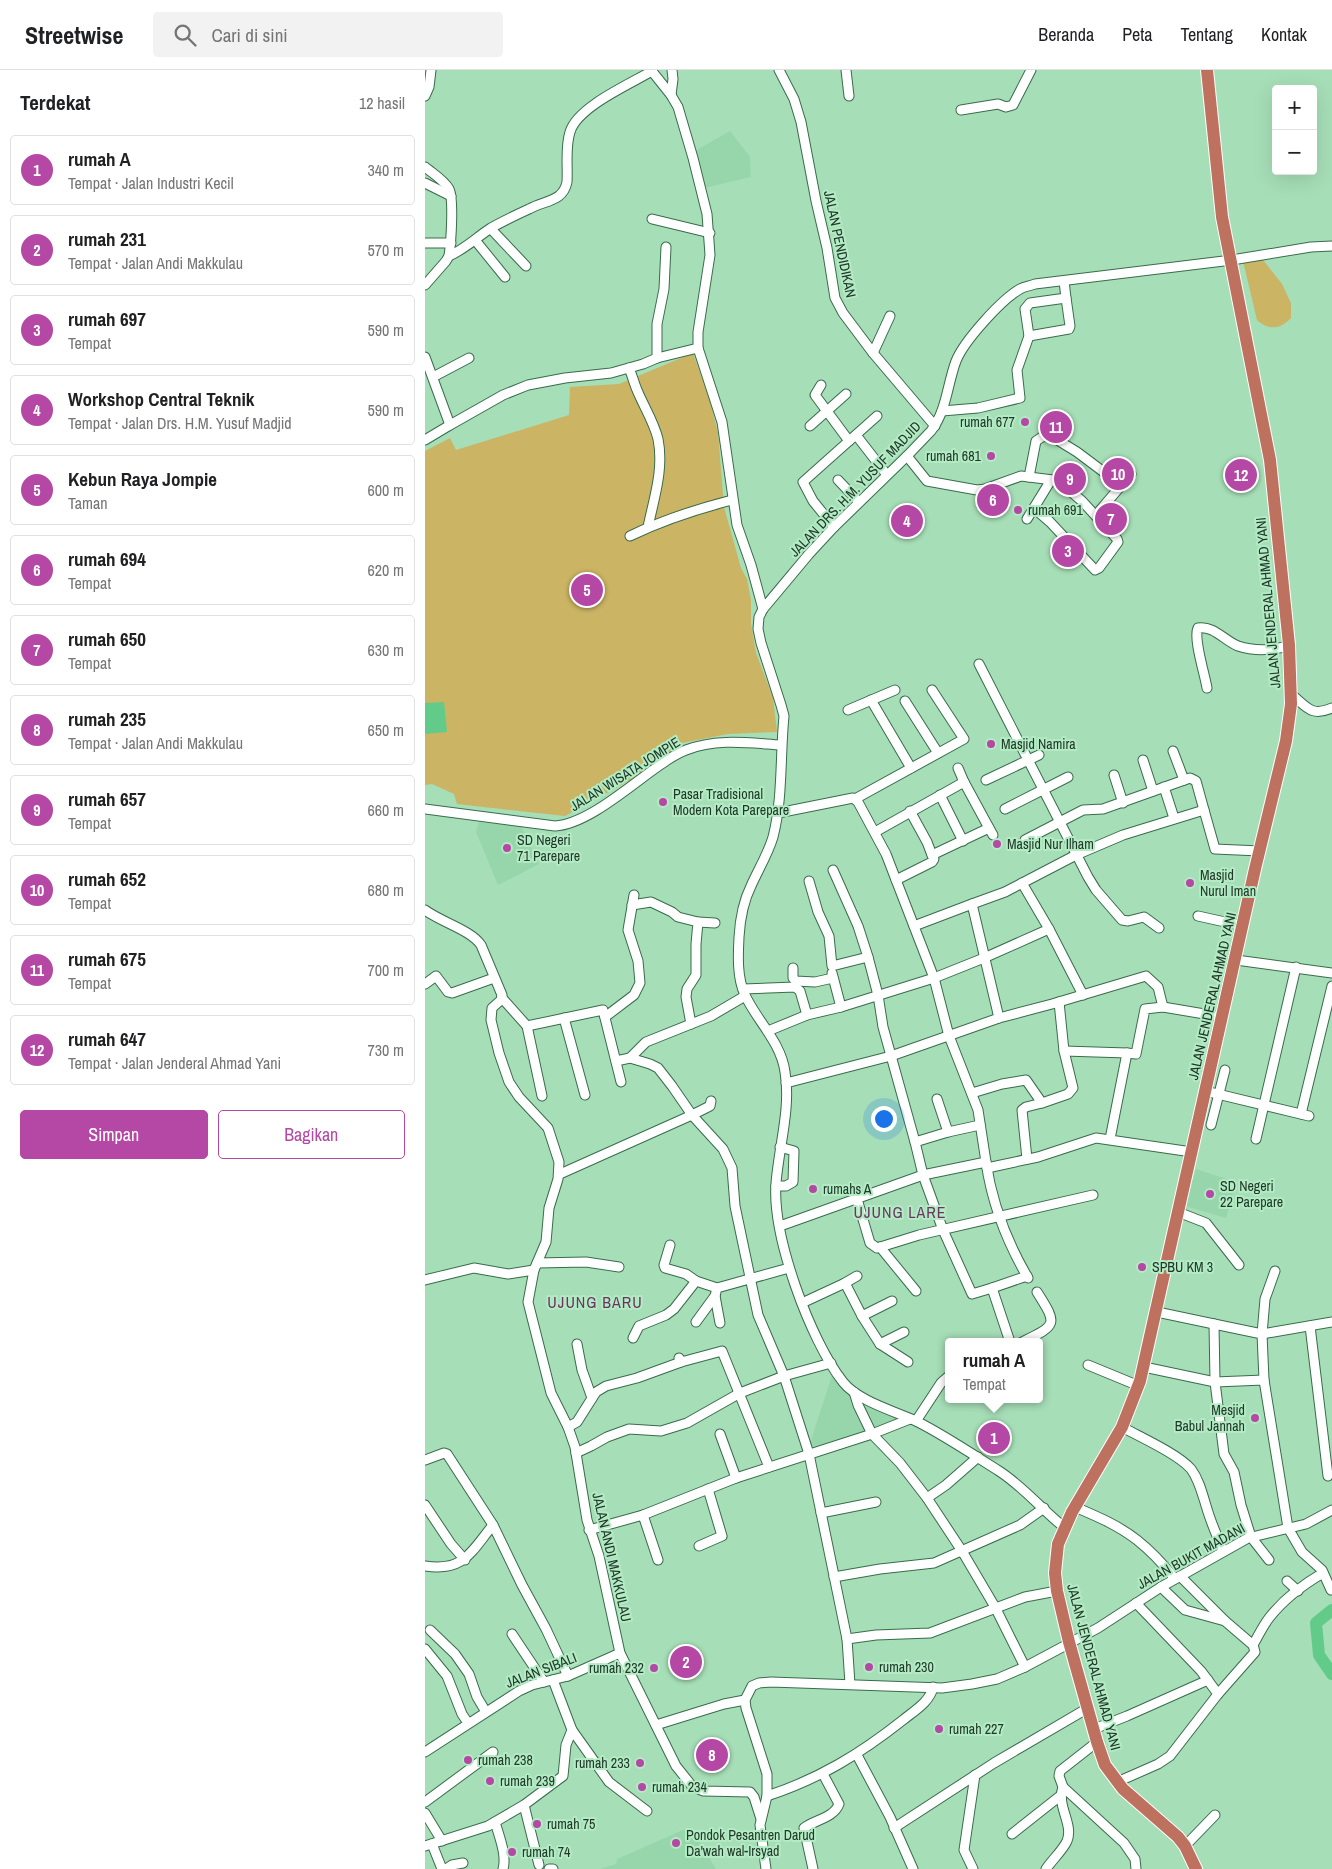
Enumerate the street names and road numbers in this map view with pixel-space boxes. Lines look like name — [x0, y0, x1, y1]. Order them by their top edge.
street label: JALAN PENDIDIKAN — [820, 189, 860, 299]
street label: JALAN DRS. H.M. YUSUF MADJID — [785, 417, 925, 561]
street label: JALAN JENDERAL AHMAD YANI — [1252, 517, 1284, 689]
street label: JALAN WISATA JOMPIE — [567, 733, 683, 815]
street label: JALAN JENDERAL AHMAD YANI — [1184, 910, 1240, 1082]
street label: JALAN ANDI MAKKULAU — [588, 1491, 636, 1623]
street label: JALAN BUKIT MADANI — [1134, 1519, 1248, 1593]
street label: JALAN JENDERAL AHMAD YANI — [1063, 1582, 1125, 1752]
street label: JALAN SIBALI — [503, 1648, 579, 1692]

